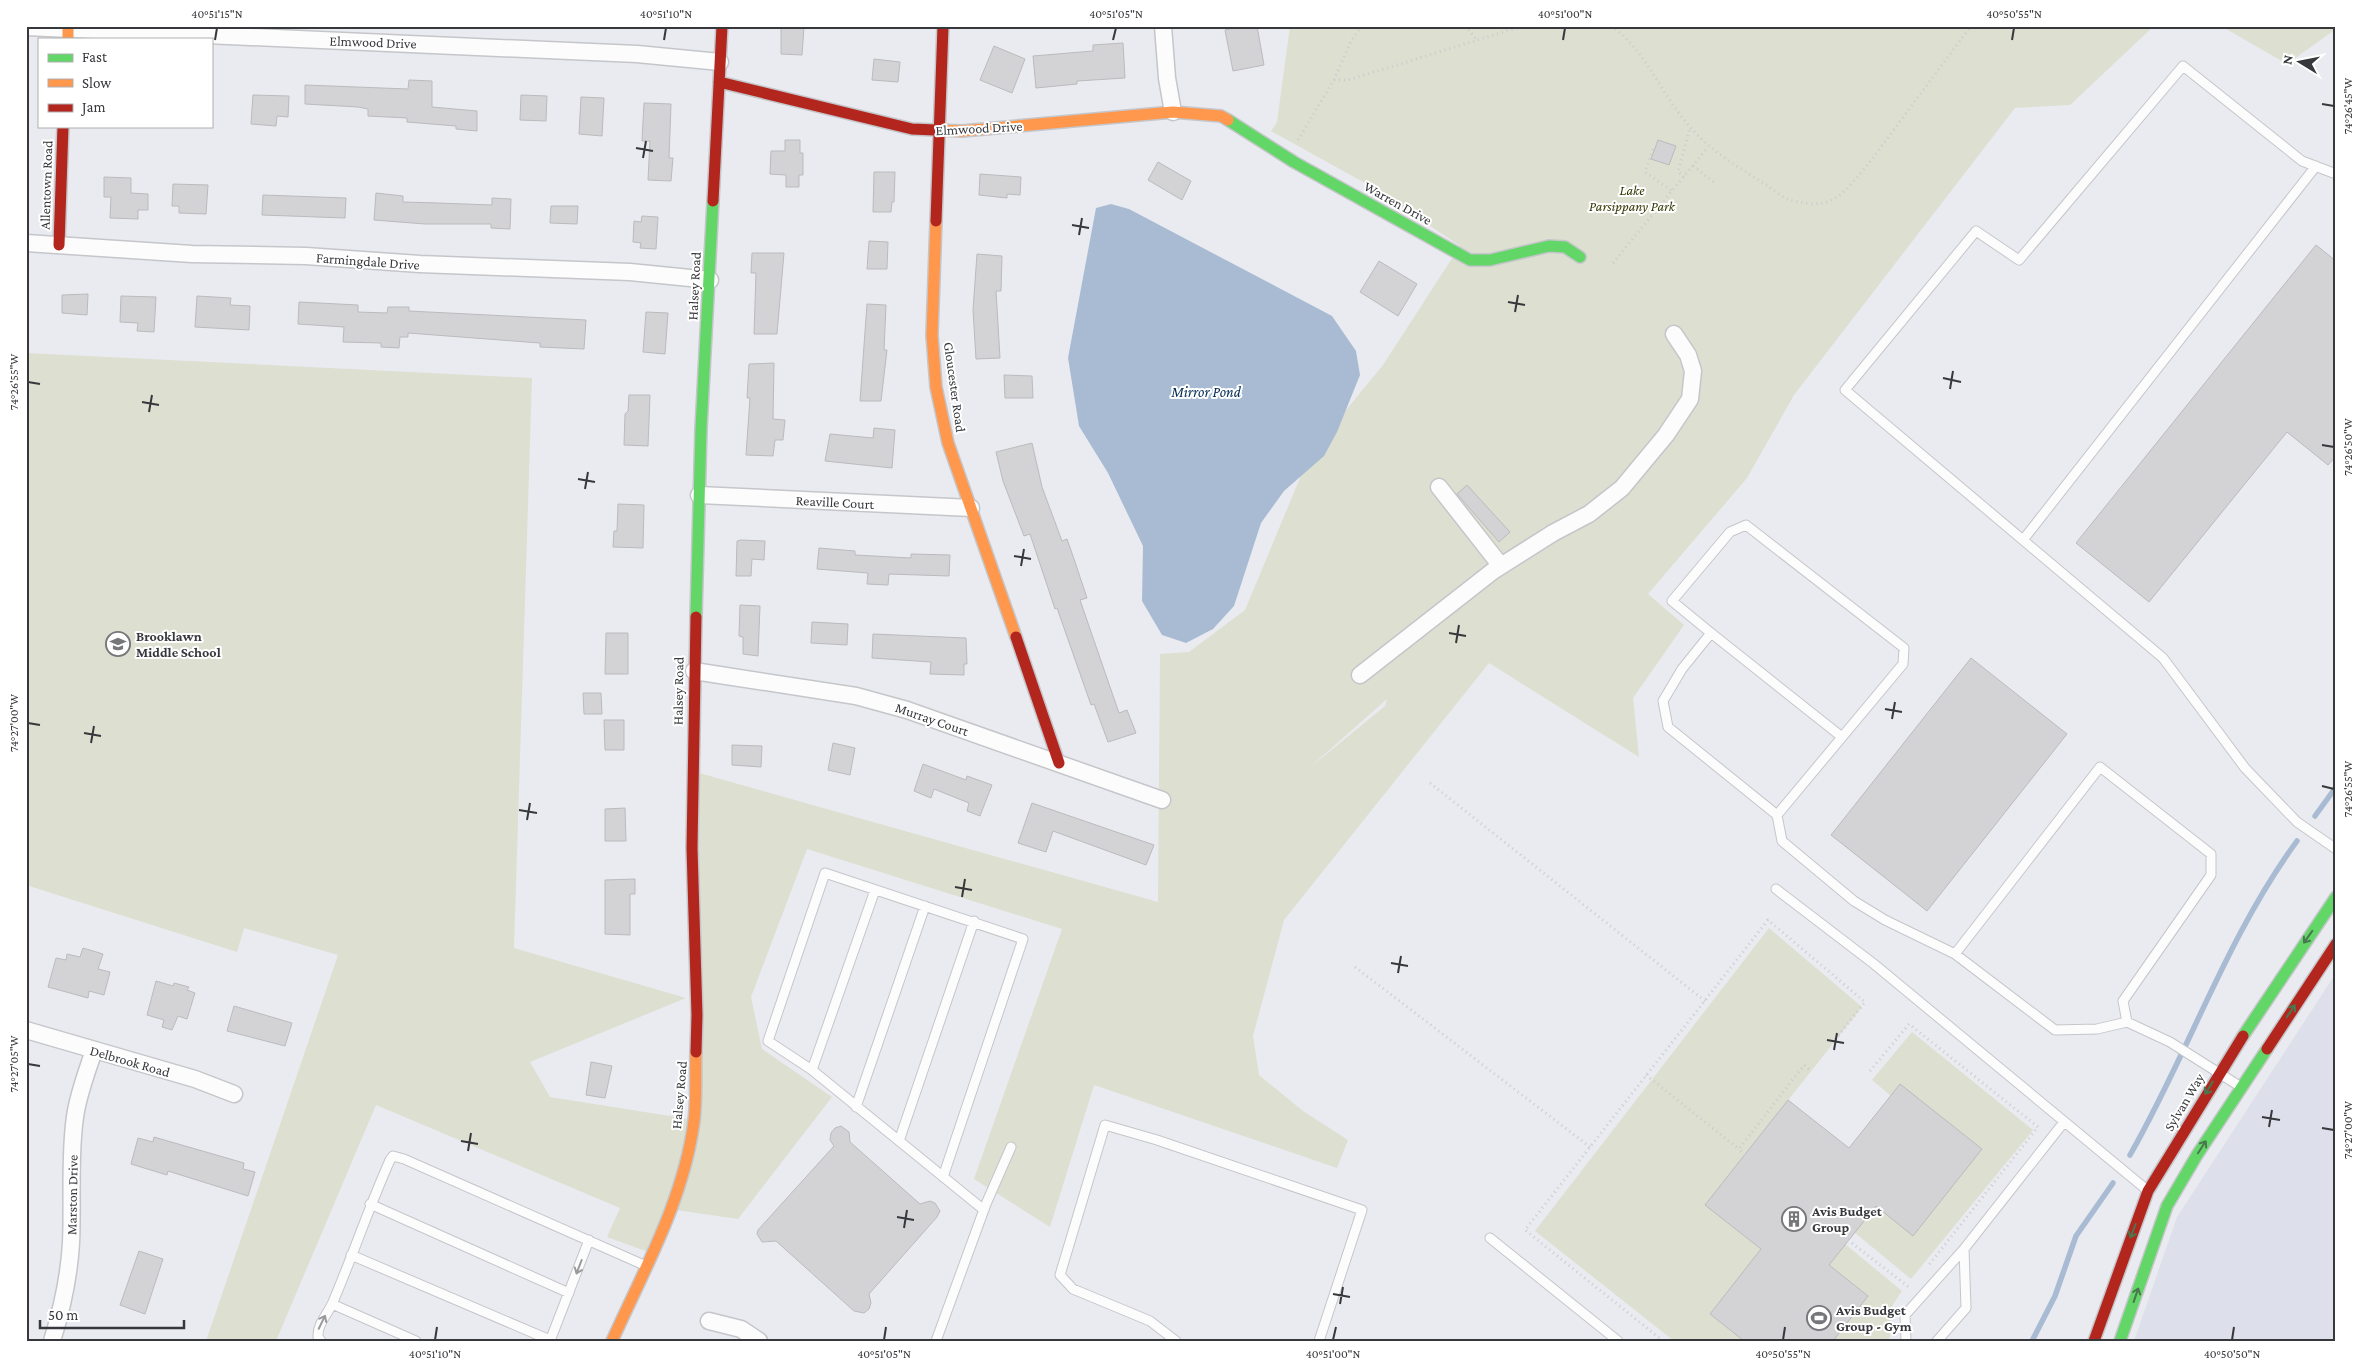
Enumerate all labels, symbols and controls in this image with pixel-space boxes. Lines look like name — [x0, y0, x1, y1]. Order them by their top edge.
text: 40°51'15"N — [191, 7, 243, 21]
text: 40°51'10"N — [640, 7, 692, 21]
text: 40°51'05"N — [1089, 7, 1143, 21]
text: 40°51'00"N — [1538, 7, 1592, 21]
text: 40°50'55"N — [1986, 7, 2042, 21]
street label: Elmwood Drive — [329, 32, 417, 52]
legend — [38, 38, 212, 128]
north arrow — [2274, 38, 2324, 88]
text: Fast — [82, 49, 108, 65]
text: N — [2278, 53, 2296, 66]
text: Slow — [82, 75, 112, 91]
text: 74°26'45"W — [2341, 78, 2355, 134]
text: Jam — [80, 99, 105, 116]
street label: Elmwood Drive — [935, 118, 1023, 138]
street label: Allentown Road — [36, 139, 56, 230]
street label: Warren Drive — [1361, 178, 1435, 228]
park label: Lake Parsippany Park — [1589, 182, 1676, 214]
street label: Farmingdale Drive — [316, 249, 420, 273]
street label: Halsey Road — [684, 251, 704, 321]
street label: Gloucester Road — [941, 341, 969, 434]
text: 74°26'55"W — [7, 354, 21, 410]
water label: Mirror Pond — [1170, 384, 1242, 400]
text: 74°26'50"W — [2341, 418, 2355, 476]
street label: Reaville Court — [795, 492, 875, 512]
place label: Brooklawn Middle School — [136, 628, 221, 660]
school or university icon: Brooklawn Middle School — [105, 631, 131, 657]
street label: Halsey Road — [669, 656, 687, 725]
text: 74°27'00"W — [7, 694, 21, 752]
street label: Murray Court — [893, 699, 971, 739]
text: 74°26'55"W — [2341, 761, 2355, 817]
one-way arrow — [2303, 930, 2313, 944]
one-way arrow — [2286, 1004, 2296, 1018]
text: 74°27'05"W — [7, 1035, 21, 1093]
street label: Delbrook Road — [88, 1042, 173, 1080]
street label: Halsey Road — [668, 1060, 690, 1130]
street label: Sylvan Way — [2161, 1070, 2208, 1134]
one-way arrow — [2204, 1081, 2214, 1095]
text: 74°27'00"W — [2341, 1101, 2355, 1159]
one-way arrow — [2197, 1140, 2207, 1154]
street label: Marston Drive — [63, 1155, 81, 1235]
place label: Avis Budget Group — [1811, 1203, 1883, 1235]
building icon: Avis Budget Group — [1781, 1206, 1807, 1232]
one-way arrow — [2128, 1223, 2137, 1238]
one-way arrow — [574, 1259, 583, 1274]
one-way arrow — [2132, 1287, 2141, 1303]
scale bar — [40, 1297, 184, 1329]
place label: Avis Budget Group - Gym — [1835, 1302, 1912, 1334]
sports icon: Avis Budget Group - Gym — [1806, 1305, 1832, 1331]
text: 50 m — [48, 1307, 78, 1323]
one-way arrow — [318, 1315, 327, 1330]
text: 40°51'10"N — [409, 1347, 461, 1361]
text: 40°51'05"N — [857, 1347, 911, 1361]
text: 40°51'00"N — [1306, 1347, 1360, 1361]
text: 40°50'55"N — [1755, 1347, 1811, 1361]
text: 40°50'50"N — [2204, 1347, 2260, 1361]

